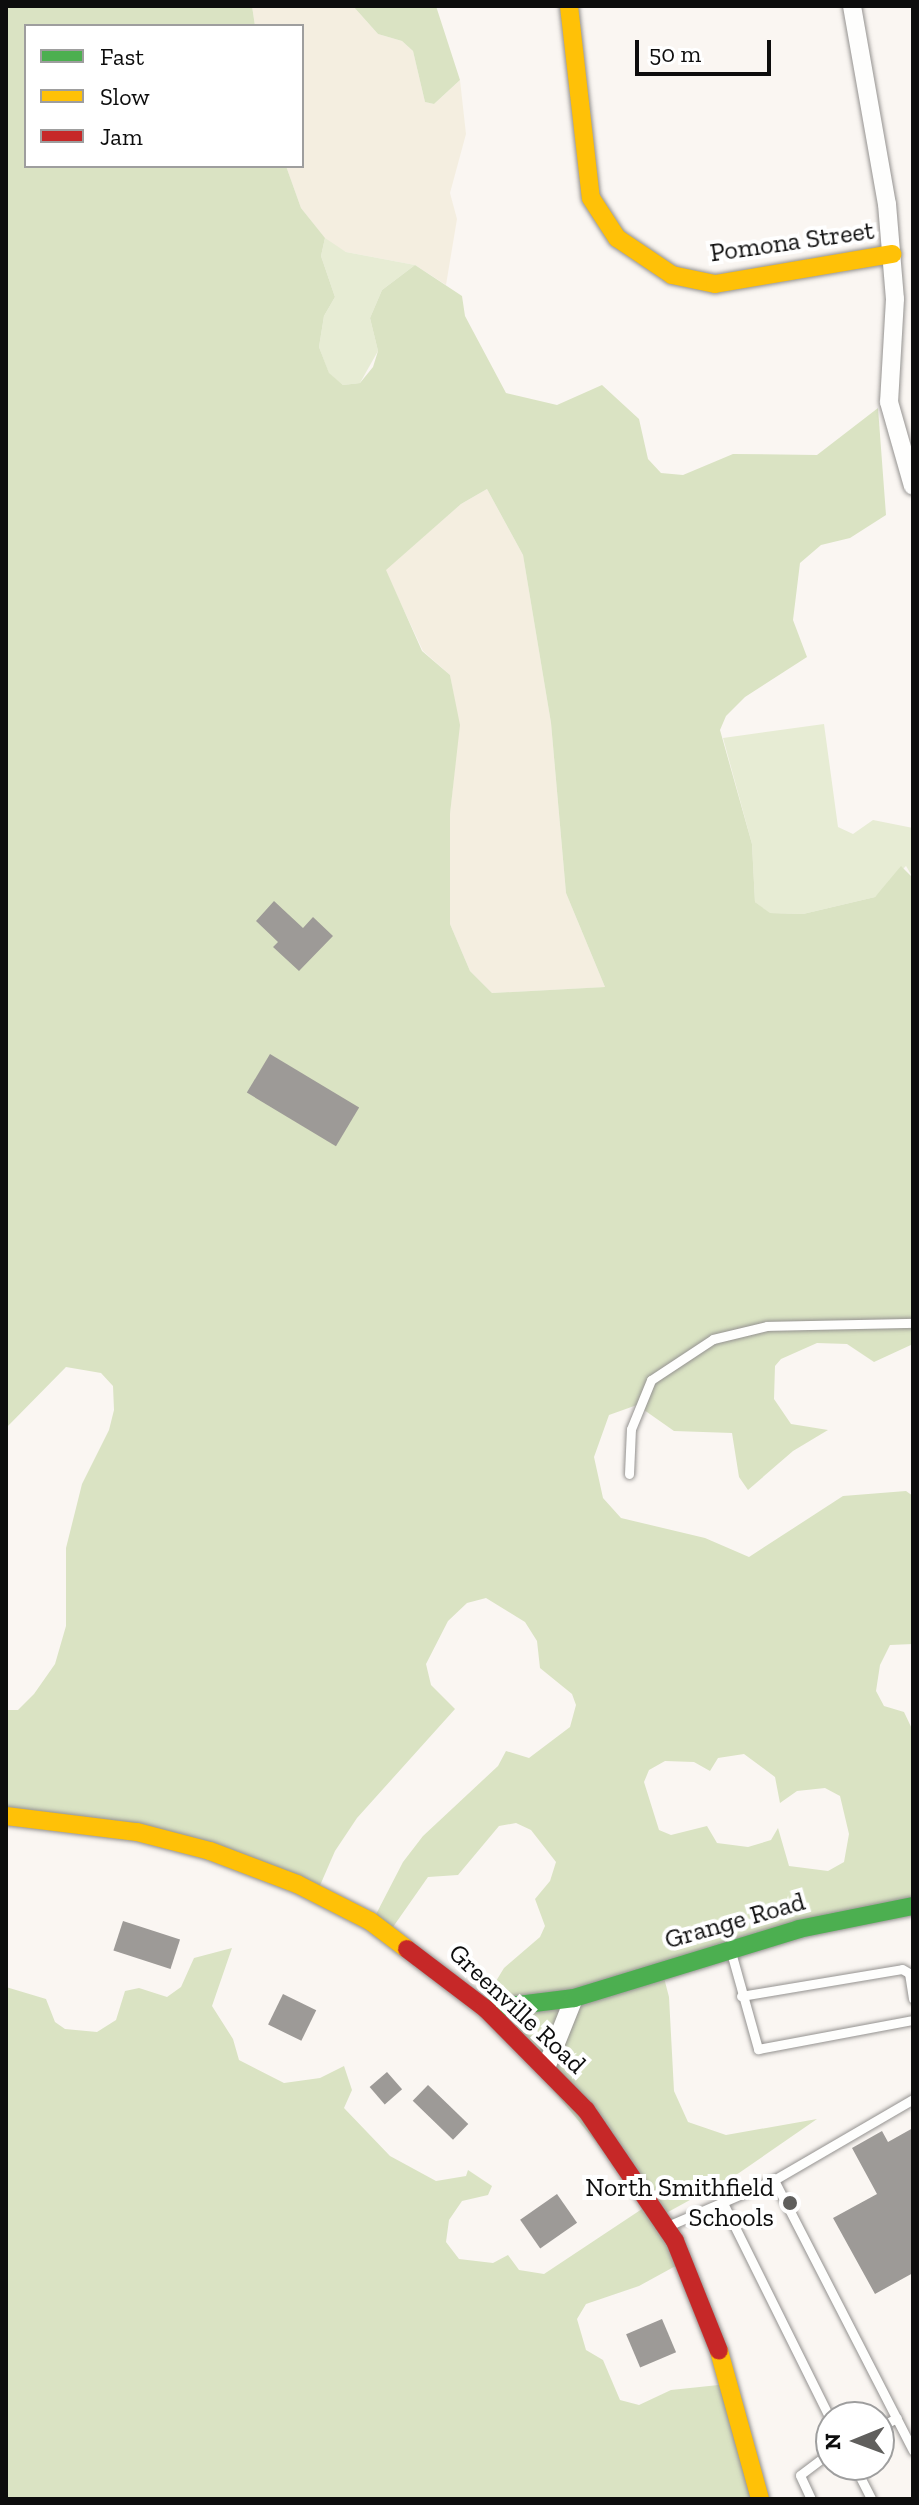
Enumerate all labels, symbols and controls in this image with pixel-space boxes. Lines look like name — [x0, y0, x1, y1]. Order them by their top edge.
legend — [24, 24, 304, 168]
scale bar — [639, 24, 775, 74]
text: 50 m — [649, 39, 701, 68]
text: Fast — [100, 42, 144, 71]
text: Slow — [100, 82, 150, 111]
text: Jam — [100, 122, 143, 151]
street label: Pomona Street — [708, 215, 876, 269]
street label: Grange Road — [661, 1886, 809, 1956]
street label: Greenville Road — [442, 1938, 592, 2080]
place label: North Smithfield Schools — [585, 2172, 774, 2234]
marker: North Smithfield Schools — [781, 2194, 799, 2212]
north arrow — [815, 2401, 895, 2481]
text: N — [819, 2433, 846, 2450]

